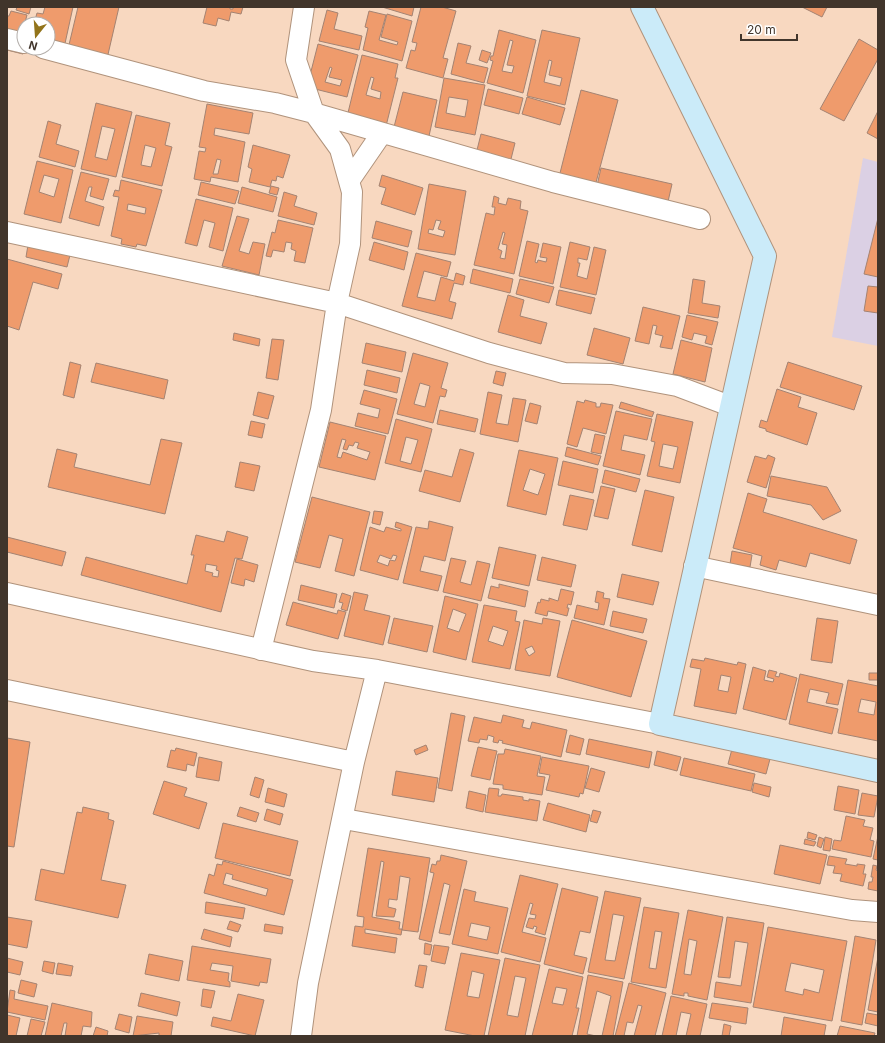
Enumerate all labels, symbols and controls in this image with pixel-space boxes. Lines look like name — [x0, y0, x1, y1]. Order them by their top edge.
north arrow — [16, 16, 56, 56]
scale bar — [741, 16, 797, 42]
text: 20 m — [747, 22, 776, 37]
text: N — [27, 38, 39, 53]

